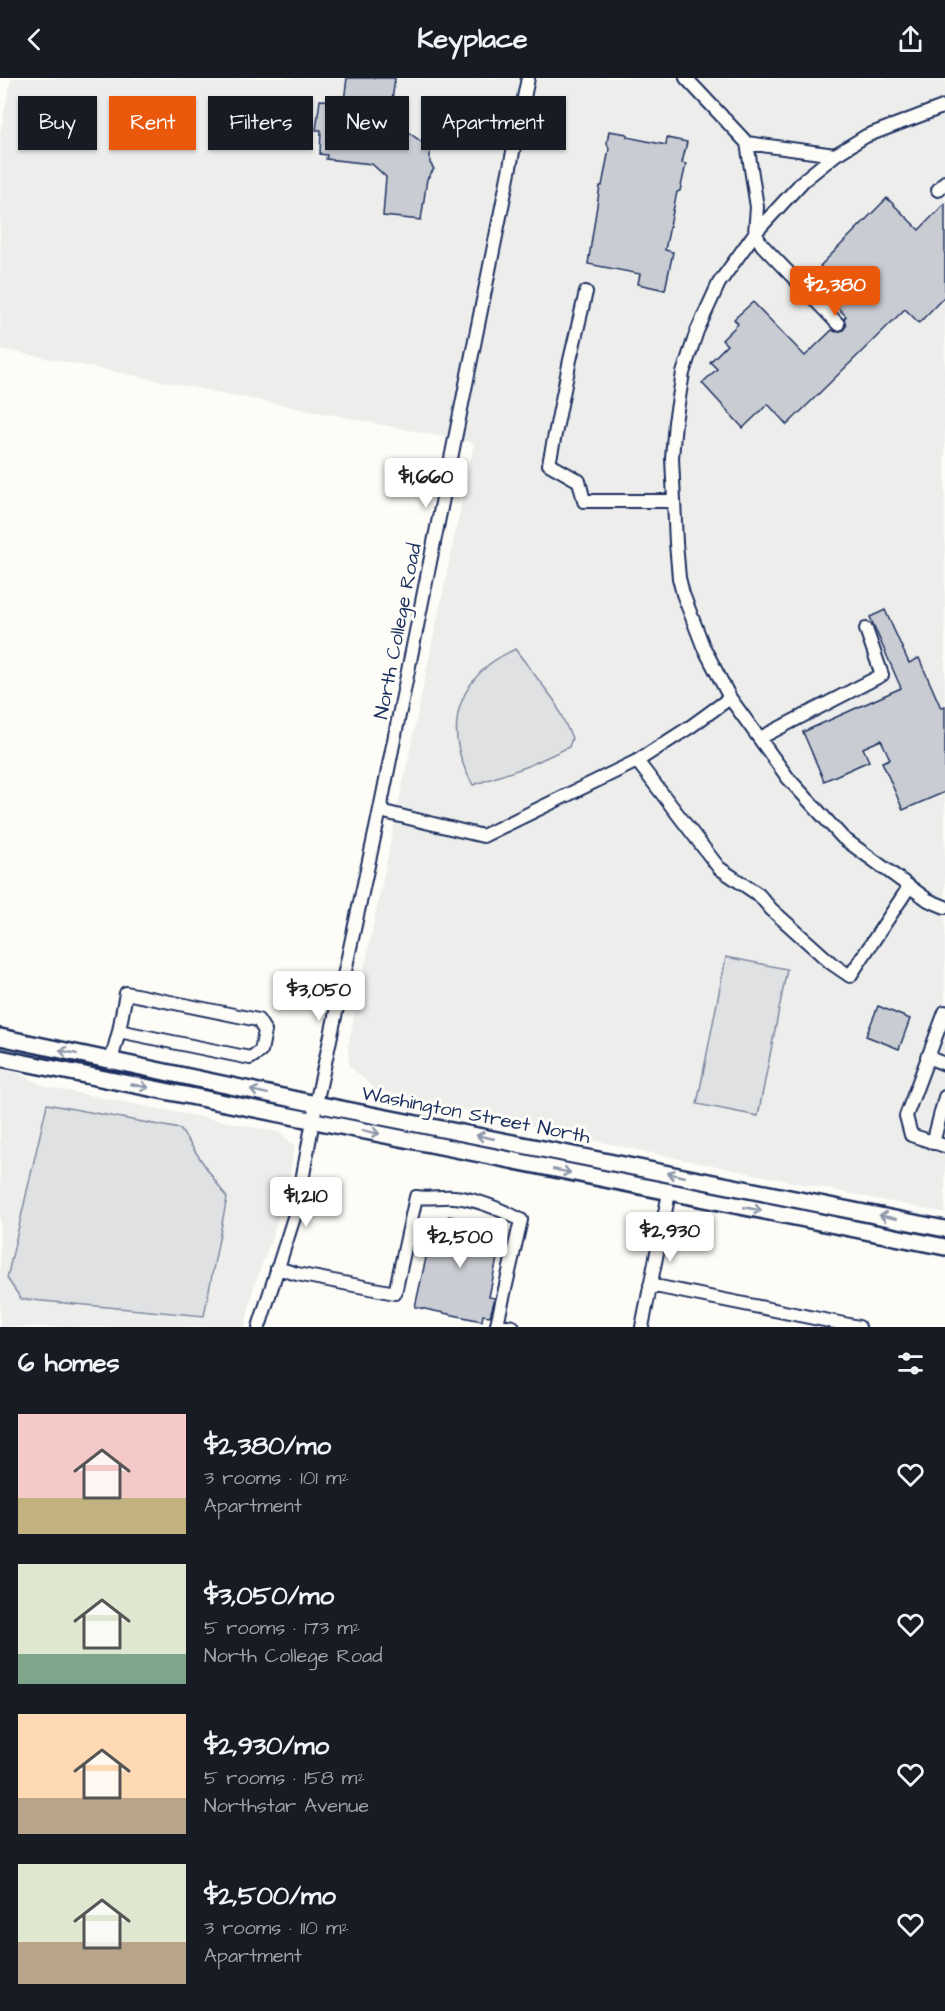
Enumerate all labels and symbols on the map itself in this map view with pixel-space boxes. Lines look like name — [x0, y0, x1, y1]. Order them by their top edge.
pin: $2,380 — [786, 266, 884, 317]
pin: $1,660 — [377, 458, 475, 509]
street label: North College Road — [367, 541, 430, 722]
pin: $3,050 — [270, 971, 368, 1022]
one-way arrow — [59, 1046, 78, 1057]
street label: Washington Street North — [359, 1079, 593, 1152]
one-way arrow — [129, 1081, 149, 1092]
one-way arrow — [250, 1086, 269, 1097]
one-way arrow — [360, 1127, 380, 1138]
one-way arrow — [475, 1131, 495, 1142]
one-way arrow — [551, 1166, 571, 1177]
one-way arrow — [666, 1169, 686, 1180]
pin: $1,210 — [257, 1177, 355, 1228]
one-way arrow — [742, 1204, 762, 1215]
one-way arrow — [878, 1211, 897, 1223]
pin: $2,930 — [621, 1212, 719, 1263]
pin: $2,500 — [411, 1218, 509, 1269]

